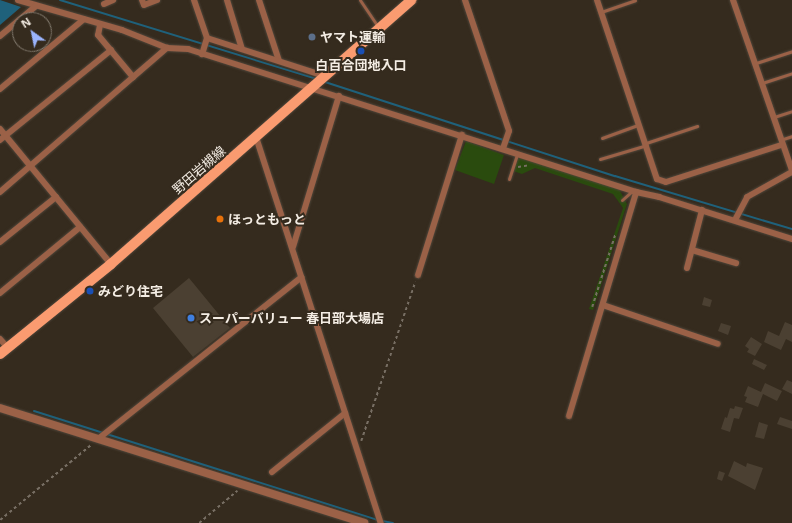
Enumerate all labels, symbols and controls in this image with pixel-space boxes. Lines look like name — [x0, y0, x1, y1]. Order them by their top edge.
north arrow — [12, 12, 52, 52]
text: N — [18, 14, 34, 31]
place label: ヤマト運輸 — [320, 29, 385, 45]
marker: ヤマト運輸 — [307, 32, 317, 42]
marker: 白百合団地入口 — [356, 46, 366, 56]
place label: 白百合団地入口 — [316, 57, 406, 73]
street label: 野田岩槻線 — [169, 143, 229, 197]
place label: ほっともっと — [228, 211, 306, 227]
marker: ほっともっと — [215, 214, 225, 224]
place label: みどり住宅 — [98, 283, 163, 299]
marker: みどり住宅 — [85, 286, 95, 296]
place label: スーパーバリュー 春日部大場店 — [199, 310, 384, 326]
marker: スーパーバリュー 春日部大場店 — [186, 313, 196, 323]

